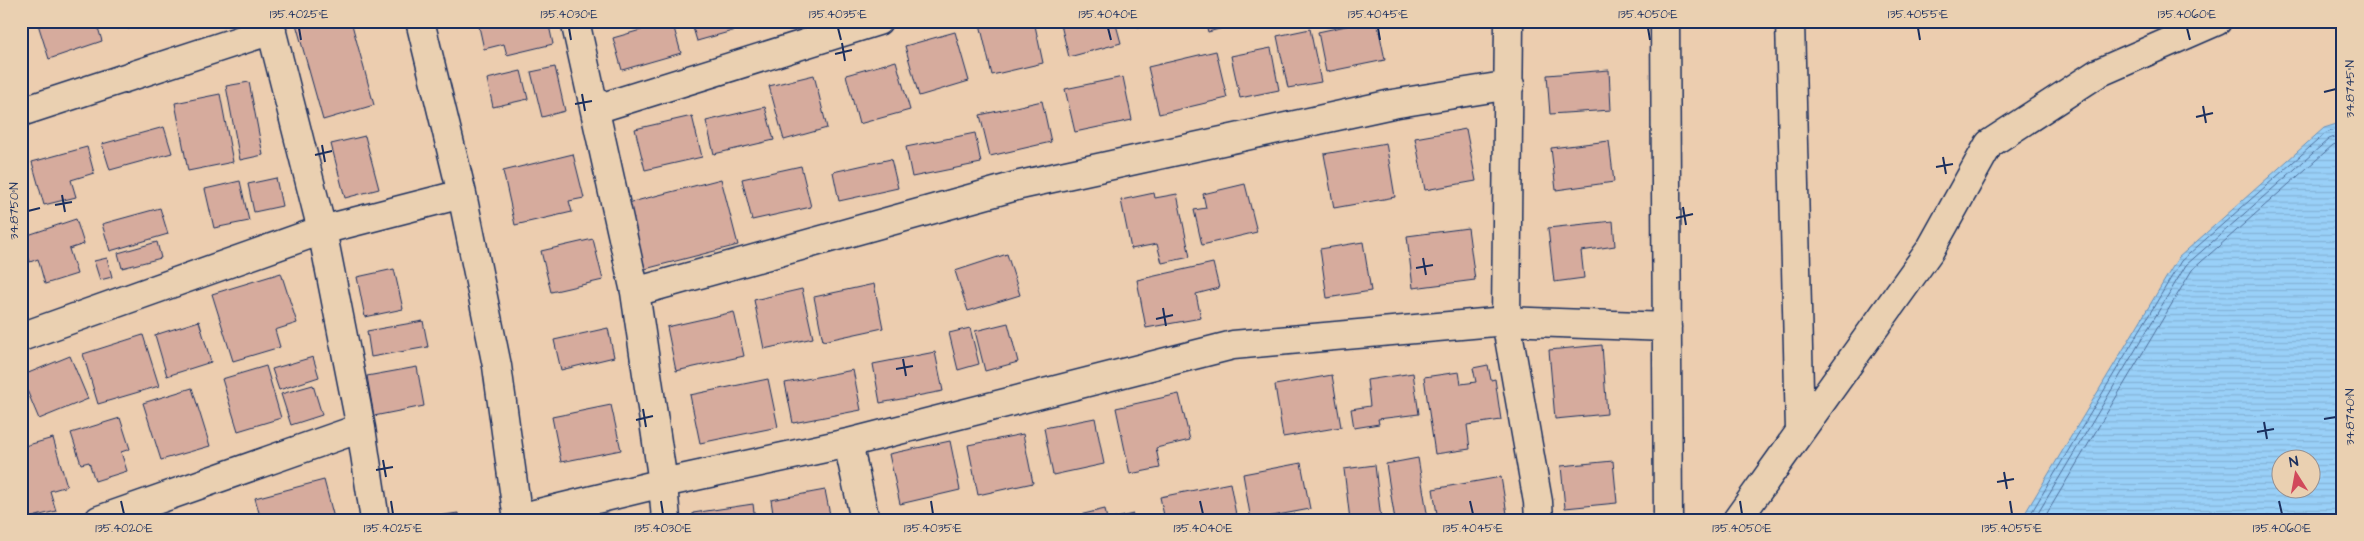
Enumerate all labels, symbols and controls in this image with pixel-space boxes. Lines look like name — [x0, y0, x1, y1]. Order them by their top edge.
text: 135.4025°E — [270, 6, 328, 23]
text: 135.4030°E — [541, 6, 597, 23]
text: 135.4035°E — [809, 6, 867, 23]
text: 135.4040°E — [1078, 6, 1138, 23]
text: 135.4045°E — [1348, 6, 1408, 23]
text: 135.4050°E — [1618, 6, 1678, 23]
text: 135.4055°E — [1888, 6, 1948, 23]
text: 135.4060°E — [2158, 6, 2216, 23]
text: 34.8745°N — [2342, 60, 2359, 118]
text: 34.8750°N — [6, 182, 23, 240]
text: 34.8740°N — [2342, 388, 2359, 446]
north arrow — [2272, 448, 2322, 498]
text: N — [2287, 452, 2300, 473]
text: 135.4020°E — [95, 520, 153, 537]
text: 135.4025°E — [364, 520, 422, 537]
text: 135.4030°E — [635, 520, 691, 537]
text: 135.4035°E — [904, 520, 962, 537]
text: 135.4040°E — [1173, 520, 1233, 537]
text: 135.4045°E — [1443, 520, 1503, 537]
text: 135.4050°E — [1712, 520, 1772, 537]
text: 135.4055°E — [1982, 520, 2042, 537]
text: 135.4060°E — [2253, 520, 2311, 537]

